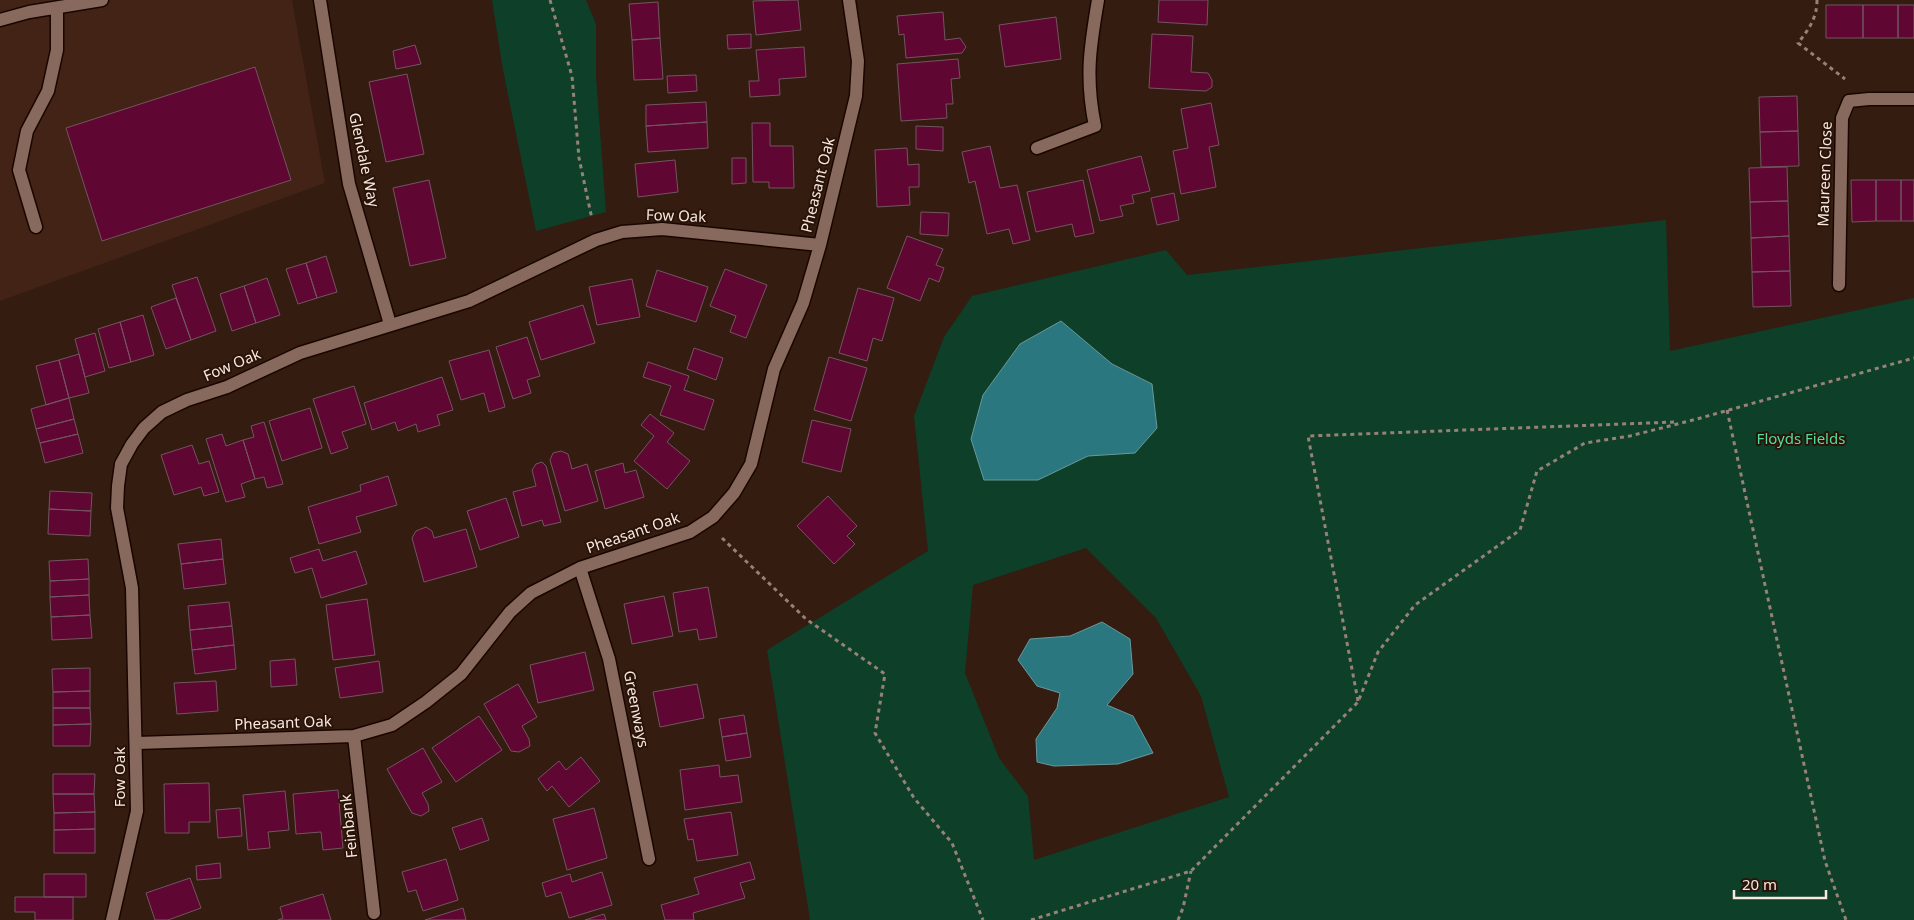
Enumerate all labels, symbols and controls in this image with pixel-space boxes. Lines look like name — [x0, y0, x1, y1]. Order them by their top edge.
street label: Glendale Way — [345, 111, 385, 209]
street label: Maureen Close — [1812, 121, 1836, 227]
street label: Pheasant Oak — [796, 135, 839, 235]
street label: Fow Oak — [646, 204, 707, 226]
street label: Fow Oak — [200, 343, 263, 385]
park label: Floyds Fields — [1757, 428, 1845, 448]
street label: Pheasant Oak — [583, 507, 682, 557]
street label: Greenways — [620, 669, 654, 749]
street label: Pheasant Oak — [234, 710, 332, 734]
street label: Fow Oak — [109, 747, 129, 807]
street label: Feinbank — [335, 793, 361, 859]
scale bar — [1734, 868, 1826, 900]
text: 20 m — [1742, 874, 1777, 894]

